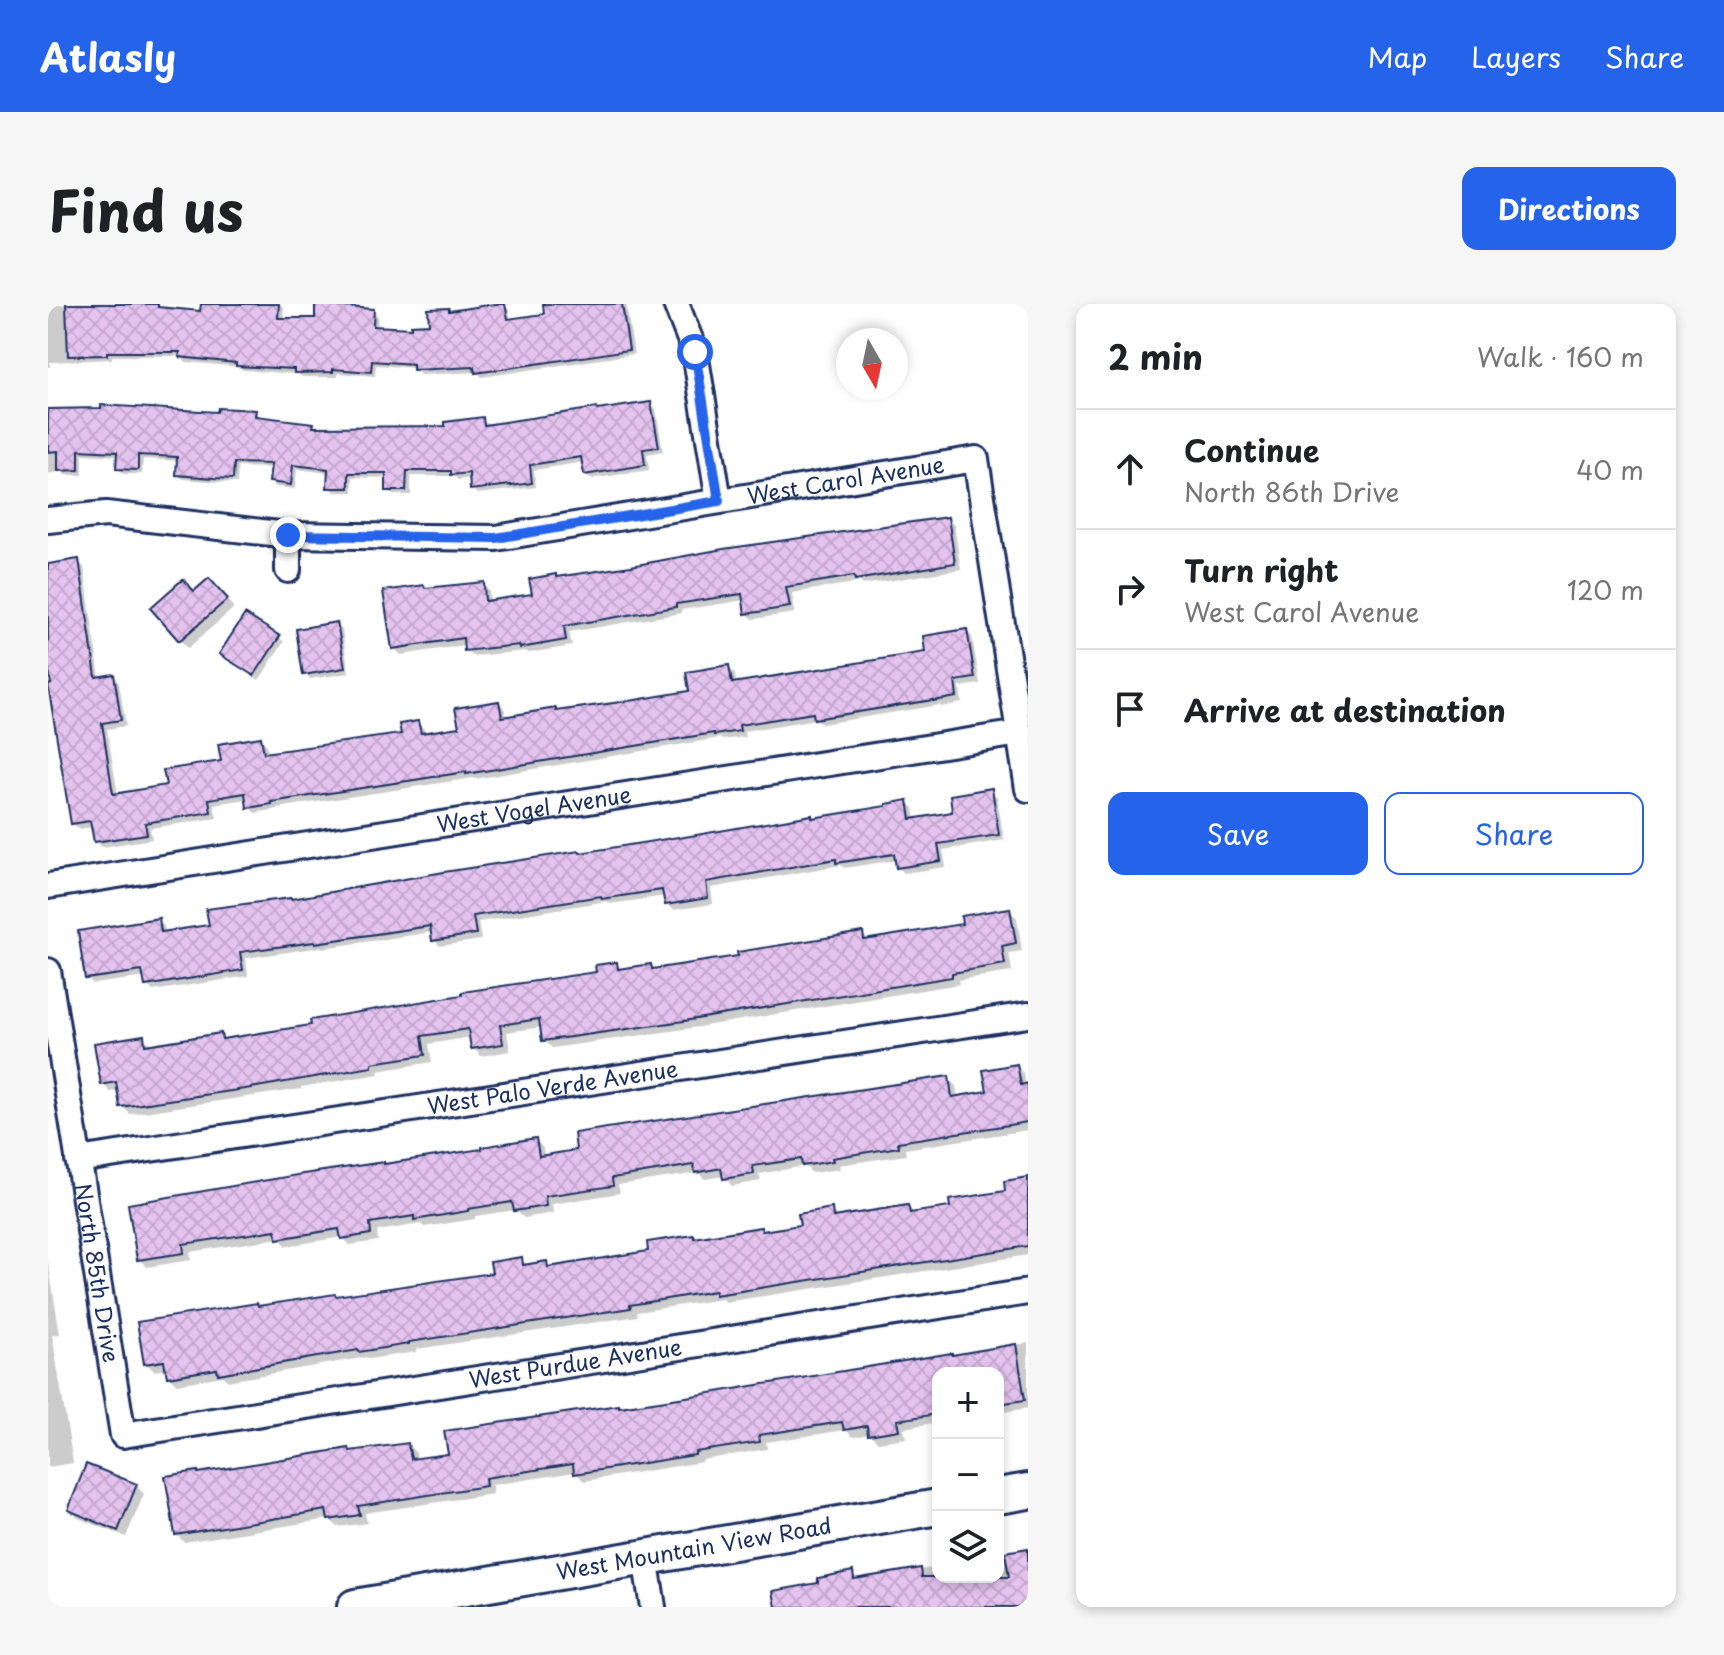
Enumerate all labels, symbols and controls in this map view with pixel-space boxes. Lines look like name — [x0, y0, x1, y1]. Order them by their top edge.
text: Atlasly — [40, 28, 176, 85]
text: Map — [1367, 35, 1427, 78]
text: Layers — [1471, 35, 1561, 78]
text: Share — [1605, 35, 1684, 78]
text: Find us — [48, 166, 244, 251]
button: Directions — [1462, 167, 1676, 250]
north arrow — [836, 328, 908, 400]
text: 2 min — [1108, 330, 1203, 382]
route start — [677, 334, 713, 370]
text: Walk · 160 m — [1477, 337, 1644, 376]
text: Continue — [1184, 427, 1319, 472]
street label: West Carol Avenue — [745, 446, 946, 511]
icon: ahead — [1108, 447, 1152, 491]
text: 40 m — [1576, 450, 1644, 489]
text: North 86th Drive — [1184, 472, 1399, 511]
route end — [270, 517, 306, 553]
text: Turn right — [1184, 547, 1339, 592]
icon: right — [1108, 567, 1152, 611]
text: 120 m — [1567, 570, 1644, 609]
text: West Carol Avenue — [1184, 592, 1419, 631]
icon: arrive — [1108, 687, 1152, 731]
text: Arrive at destination — [1184, 687, 1506, 732]
street label: West Vogel Avenue — [434, 776, 633, 840]
button: Save — [1108, 792, 1368, 875]
button: Share — [1384, 792, 1644, 875]
street label: West Palo Verde Avenue — [425, 1051, 680, 1121]
street label: North 85th Drive — [68, 1181, 129, 1365]
street label: West Purdue Avenue — [466, 1329, 684, 1395]
map controls — [932, 1367, 1004, 1583]
button: + — [932, 1367, 1004, 1439]
button: − — [932, 1439, 1004, 1511]
street label: West Mountain View Road — [554, 1508, 834, 1587]
button: layers — [932, 1511, 1004, 1583]

